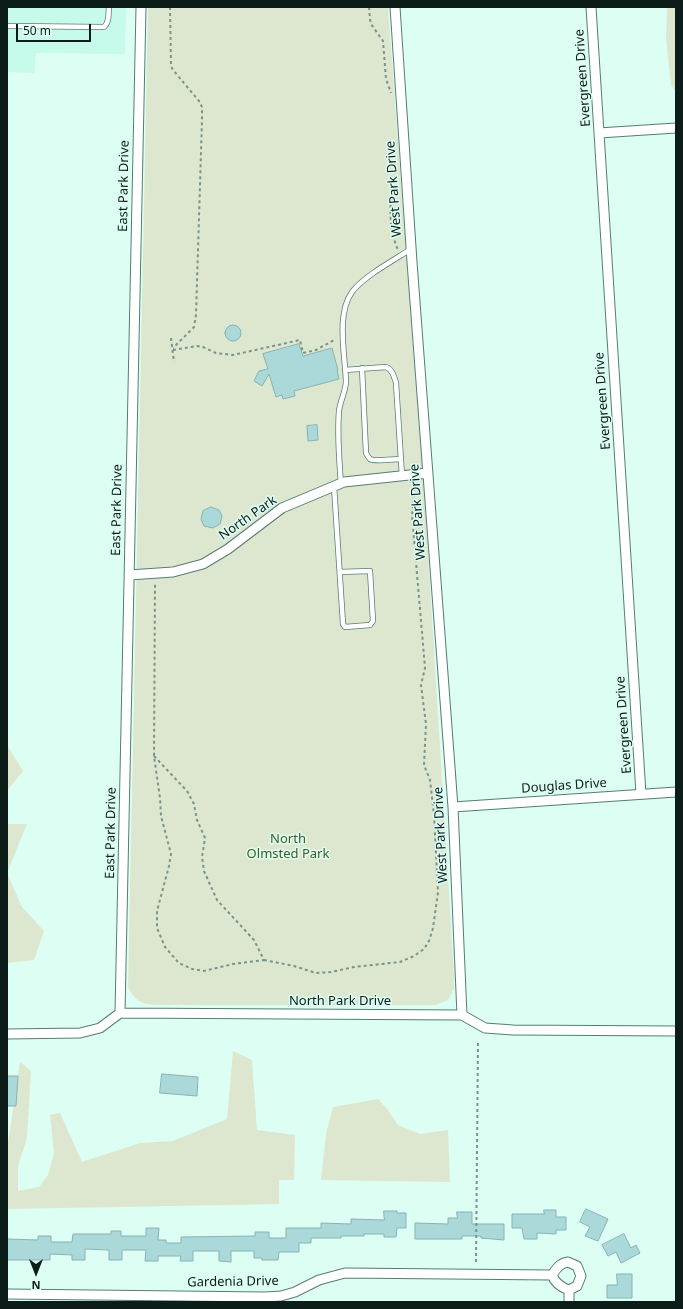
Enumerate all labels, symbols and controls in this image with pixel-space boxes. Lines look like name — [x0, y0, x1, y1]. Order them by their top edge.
scale bar — [18, 16, 93, 42]
text: 50 m — [23, 22, 51, 39]
street label: Evergreen Drive — [572, 29, 594, 127]
street label: East Park Drive — [115, 140, 133, 232]
street label: West Park Drive — [383, 140, 405, 238]
street label: Evergreen Drive — [592, 352, 614, 450]
street label: West Park Drive — [407, 463, 429, 561]
street label: East Park Drive — [108, 464, 126, 556]
street label: North Park — [216, 492, 280, 544]
street label: Evergreen Drive — [613, 676, 635, 774]
street label: Douglas Drive — [521, 775, 607, 797]
street label: West Park Drive — [431, 786, 451, 884]
street label: East Park Drive — [102, 787, 120, 879]
park label: North Olmsted Park — [247, 831, 329, 862]
street label: North Park Drive — [289, 993, 391, 1009]
north arrow — [16, 1253, 56, 1293]
street label: Gardenia Drive — [187, 1273, 279, 1291]
text: N — [32, 1278, 40, 1293]

